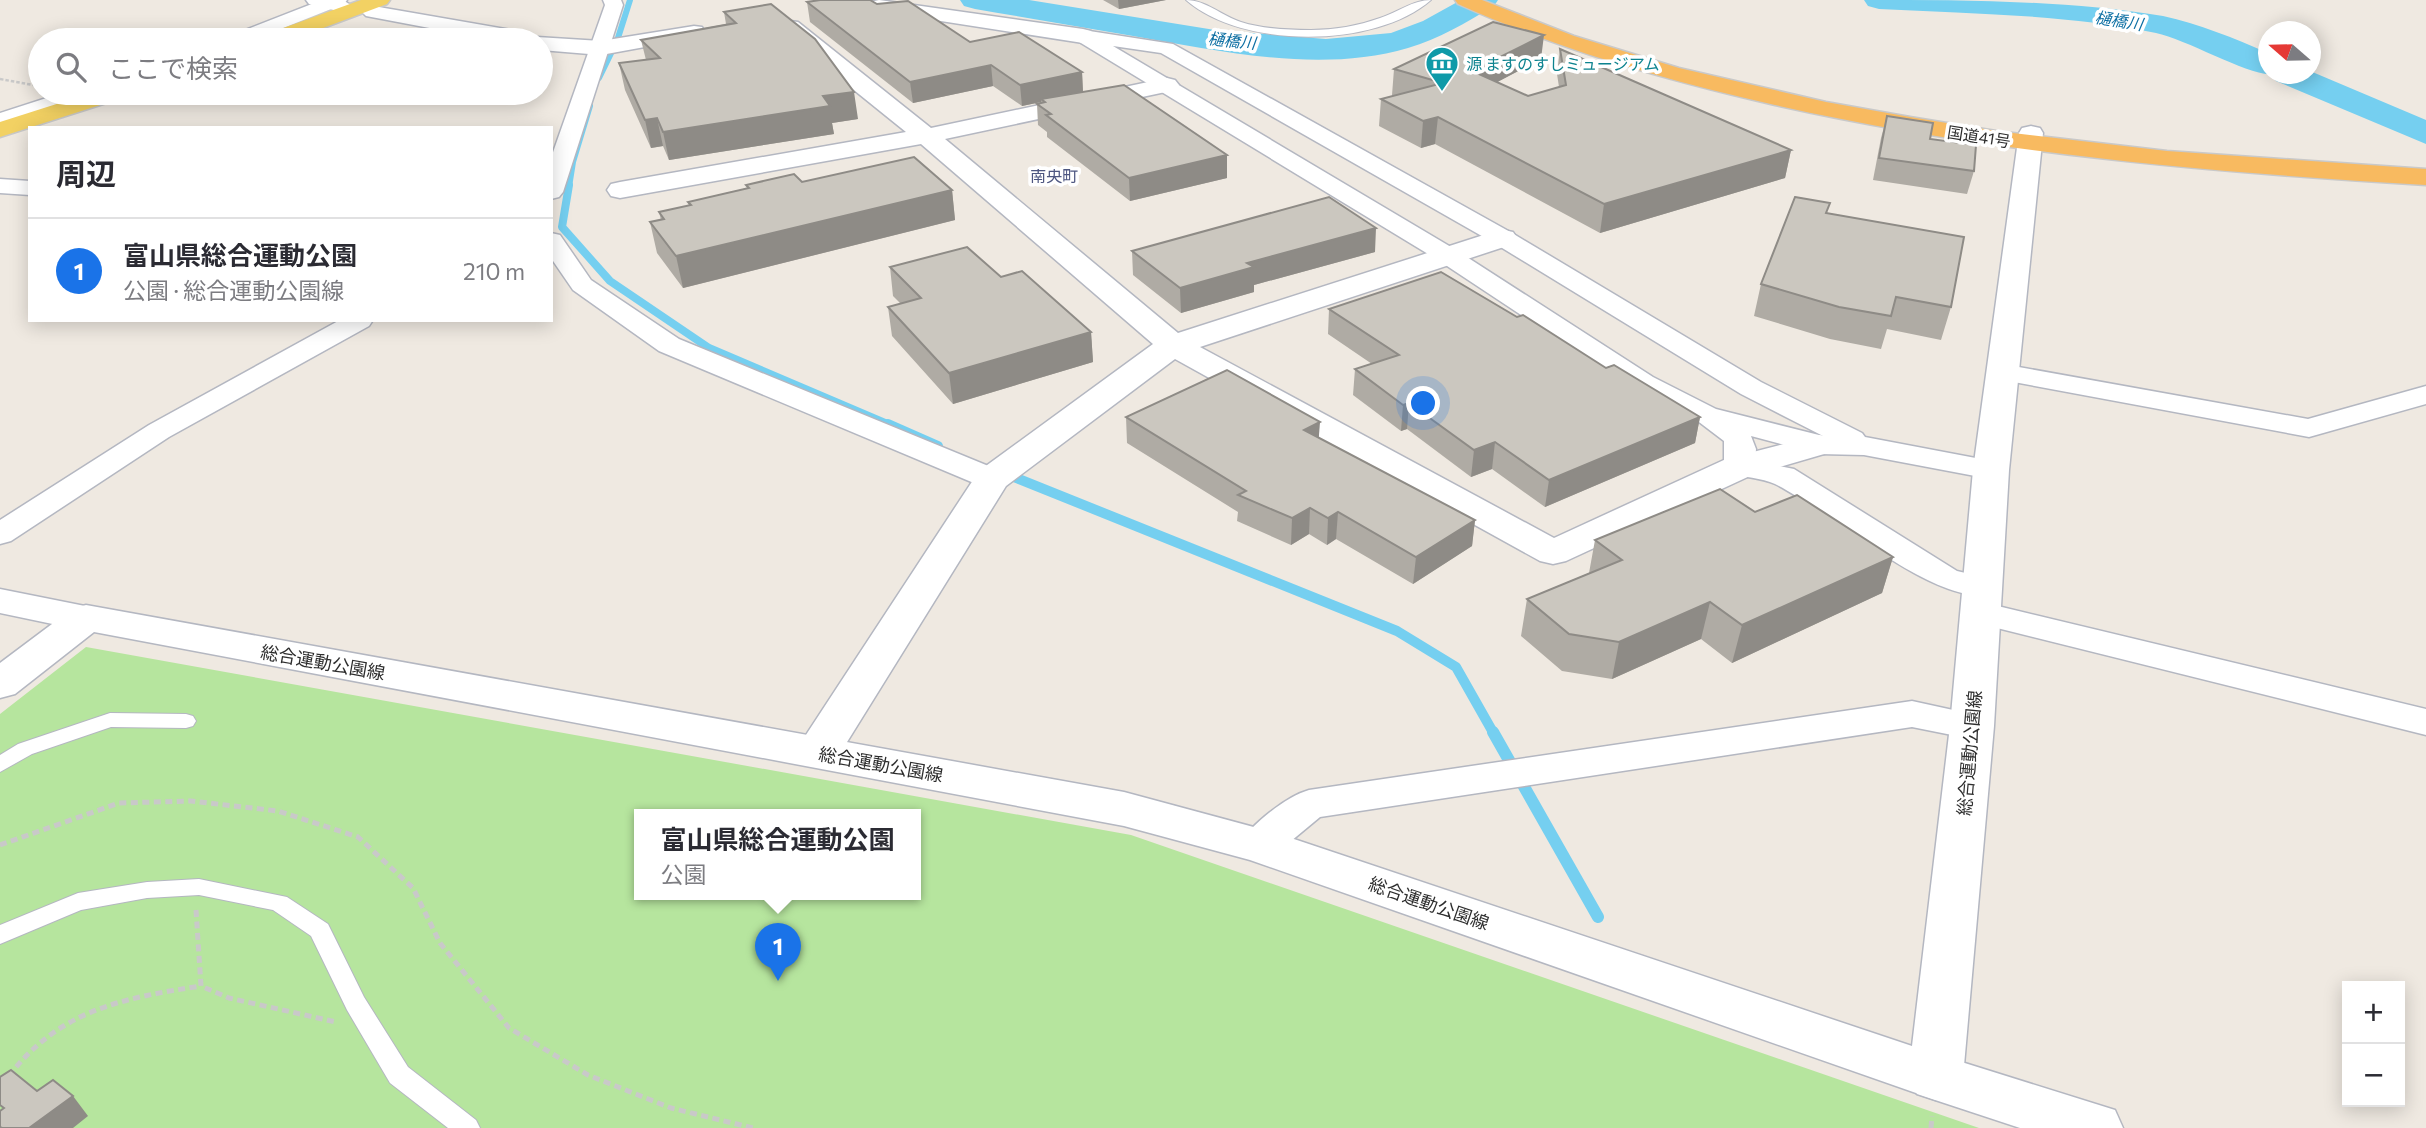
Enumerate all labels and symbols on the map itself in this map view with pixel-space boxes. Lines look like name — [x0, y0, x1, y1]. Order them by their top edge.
water label: 樋橋川 — [2094, 7, 2146, 33]
north arrow — [2258, 21, 2321, 84]
water label: 樋橋川 — [1207, 28, 1259, 52]
museum icon: 源 ますのすしミュージアム — [1423, 44, 1461, 93]
place label: 源 ますのすしミュージアム — [1466, 54, 1660, 73]
street label: 国道41号 — [1946, 122, 2012, 150]
district label: 南央町 — [1030, 166, 1078, 185]
your location — [1406, 386, 1440, 420]
street label: 総合運動公園線 — [259, 640, 387, 684]
street label: 総合運動公園線 — [1953, 689, 1985, 817]
street label: 総合運動公園線 — [817, 742, 945, 786]
street label: 総合運動公園線 — [1366, 872, 1492, 934]
pin: 1 — [755, 923, 801, 981]

